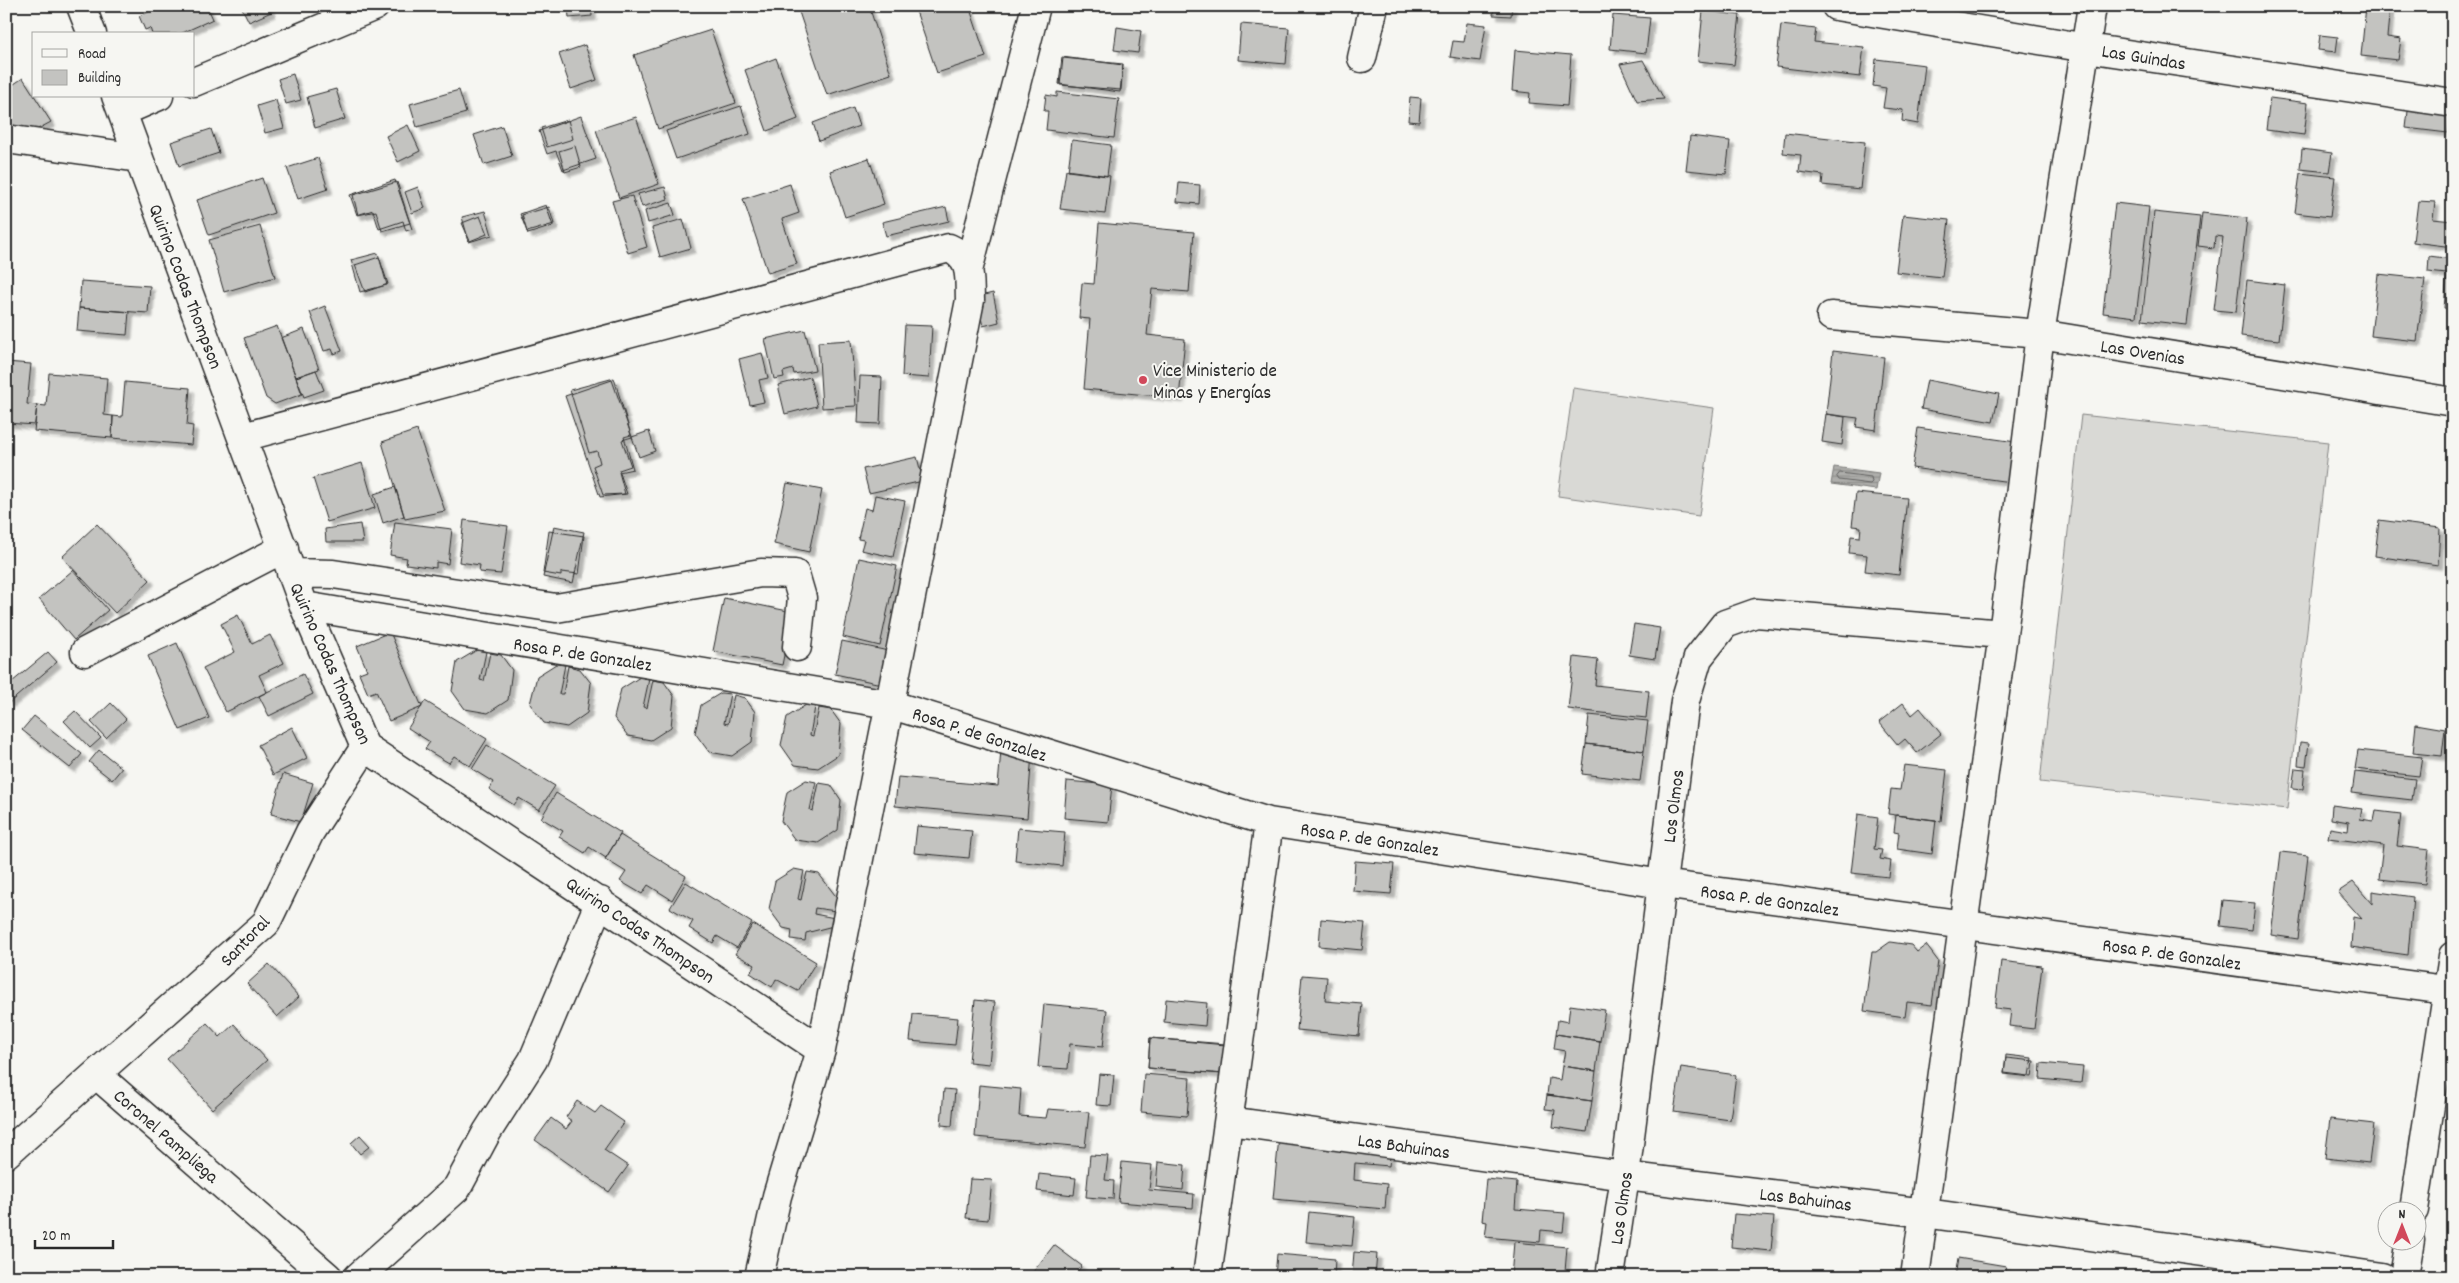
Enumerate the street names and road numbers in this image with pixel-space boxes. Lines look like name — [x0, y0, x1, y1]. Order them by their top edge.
street label: Las Guindas — [2099, 39, 2187, 79]
street label: Quirino Codas Thompson — [140, 201, 228, 374]
street label: Las Ovenias — [2098, 334, 2187, 374]
street label: Quirino Codas Thompson — [281, 579, 377, 750]
street label: Rosa P. de Gonzalez — [511, 632, 654, 681]
street label: Rosa P. de Gonzalez — [908, 702, 1050, 771]
street label: Los Olmos — [1658, 768, 1693, 845]
street label: Rosa P. de Gonzalez — [1298, 817, 1441, 866]
street label: Quirino Codas Thompson — [559, 872, 719, 992]
street label: Rosa P. de Gonzalez — [1698, 879, 1841, 926]
street label: Santoral — [215, 910, 278, 974]
street label: Rosa P. de Gonzalez — [2100, 933, 2243, 980]
street label: Coronel Pampliega — [106, 1084, 224, 1192]
street label: Las Bahuinas — [1356, 1129, 1451, 1168]
street label: Los Olmos — [1605, 1170, 1642, 1247]
street label: Las Bahuinas — [1758, 1182, 1853, 1221]

